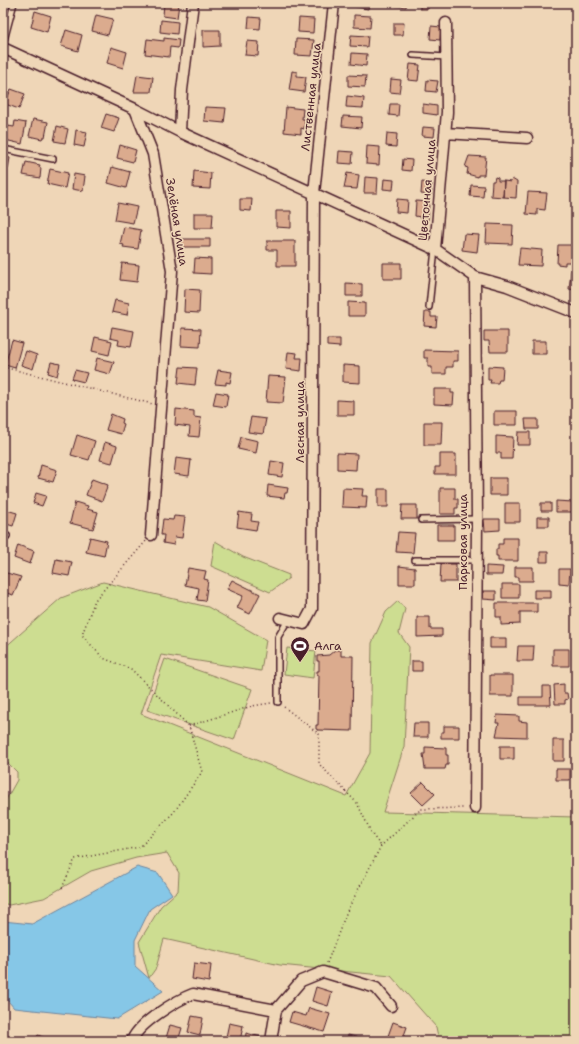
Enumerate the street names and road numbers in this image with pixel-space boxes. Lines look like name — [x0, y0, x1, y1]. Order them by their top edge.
street label: Лиственная улица — [297, 42, 325, 152]
street label: Цветочная улица — [415, 138, 439, 242]
street label: Зелёная улица — [162, 177, 192, 268]
street label: Лесная улица — [292, 381, 308, 463]
street label: Парковая улица — [455, 493, 471, 590]

